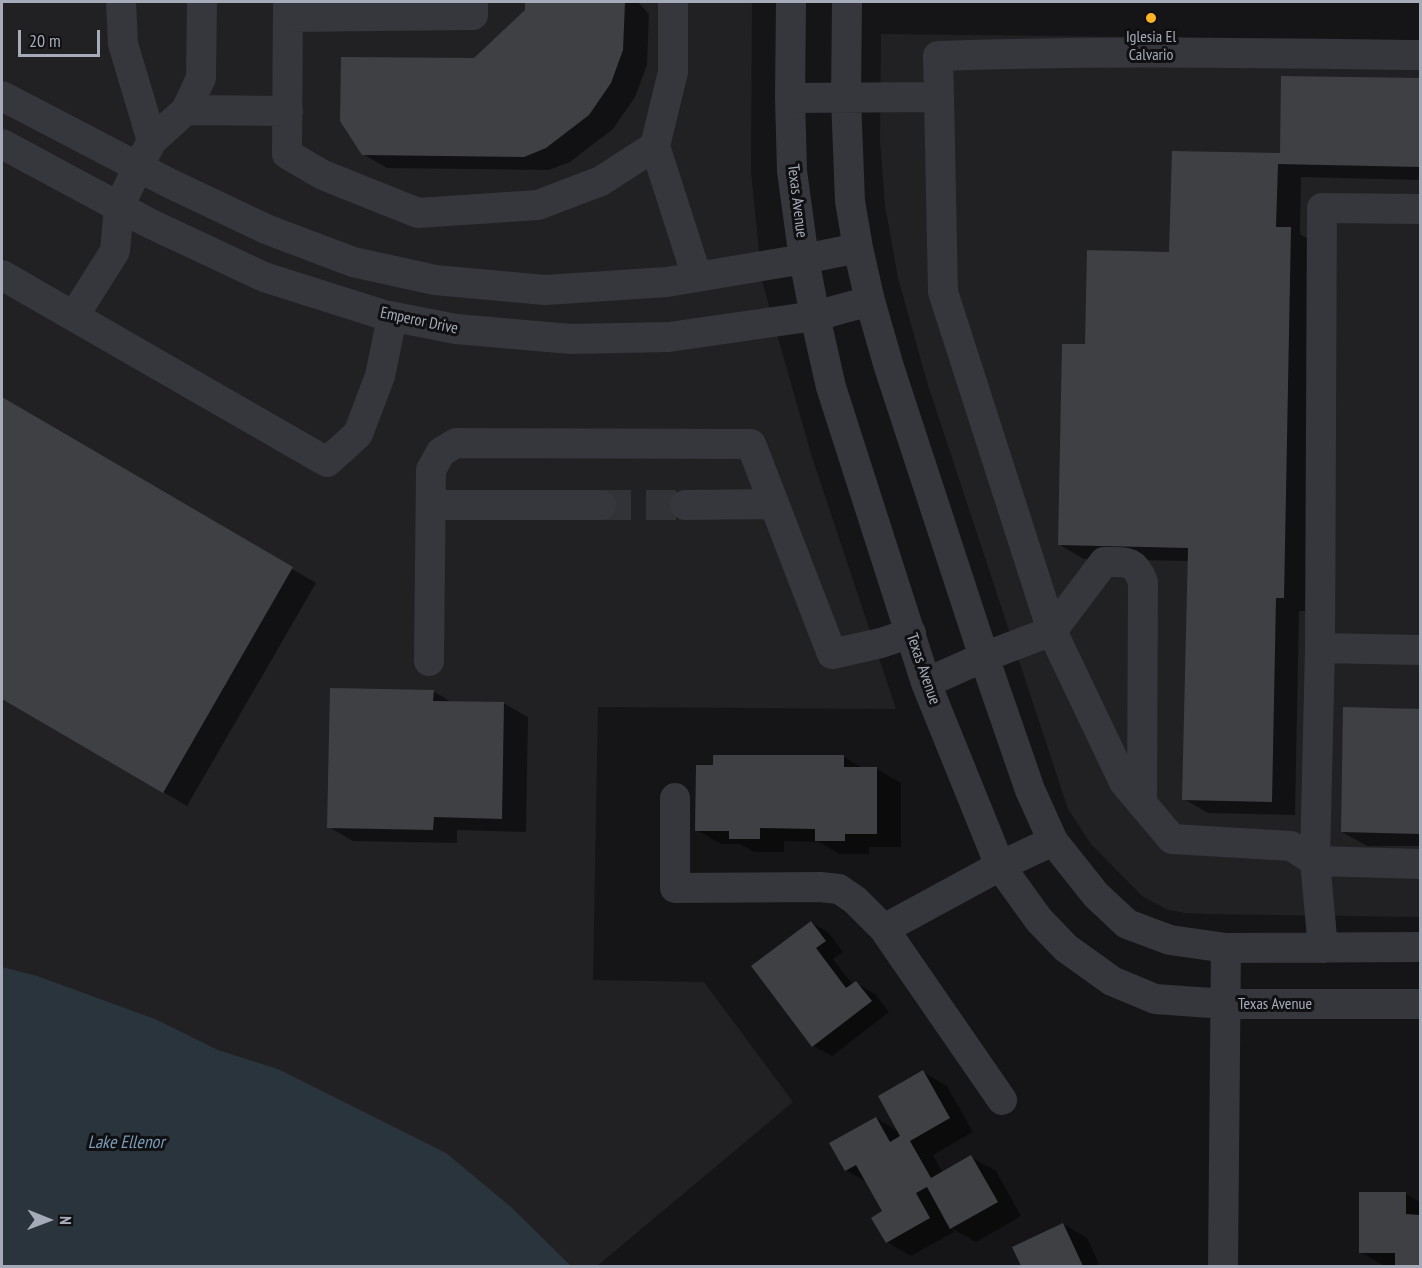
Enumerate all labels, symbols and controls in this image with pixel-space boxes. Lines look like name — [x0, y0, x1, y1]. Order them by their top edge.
marker: Iglesia El Calvario — [1144, 11, 1158, 25]
scale bar — [21, 18, 104, 56]
place label: Iglesia El Calvario — [1126, 27, 1176, 65]
text: 20 m — [29, 29, 61, 52]
street label: Texas Avenue — [783, 163, 811, 239]
street label: Emperor Drive — [378, 303, 460, 339]
street label: Texas Avenue — [902, 631, 944, 707]
street label: Texas Avenue — [1238, 994, 1312, 1014]
water label: Lake Ellenor — [88, 1132, 164, 1154]
north arrow — [18, 1190, 78, 1250]
text: N — [56, 1216, 76, 1225]

